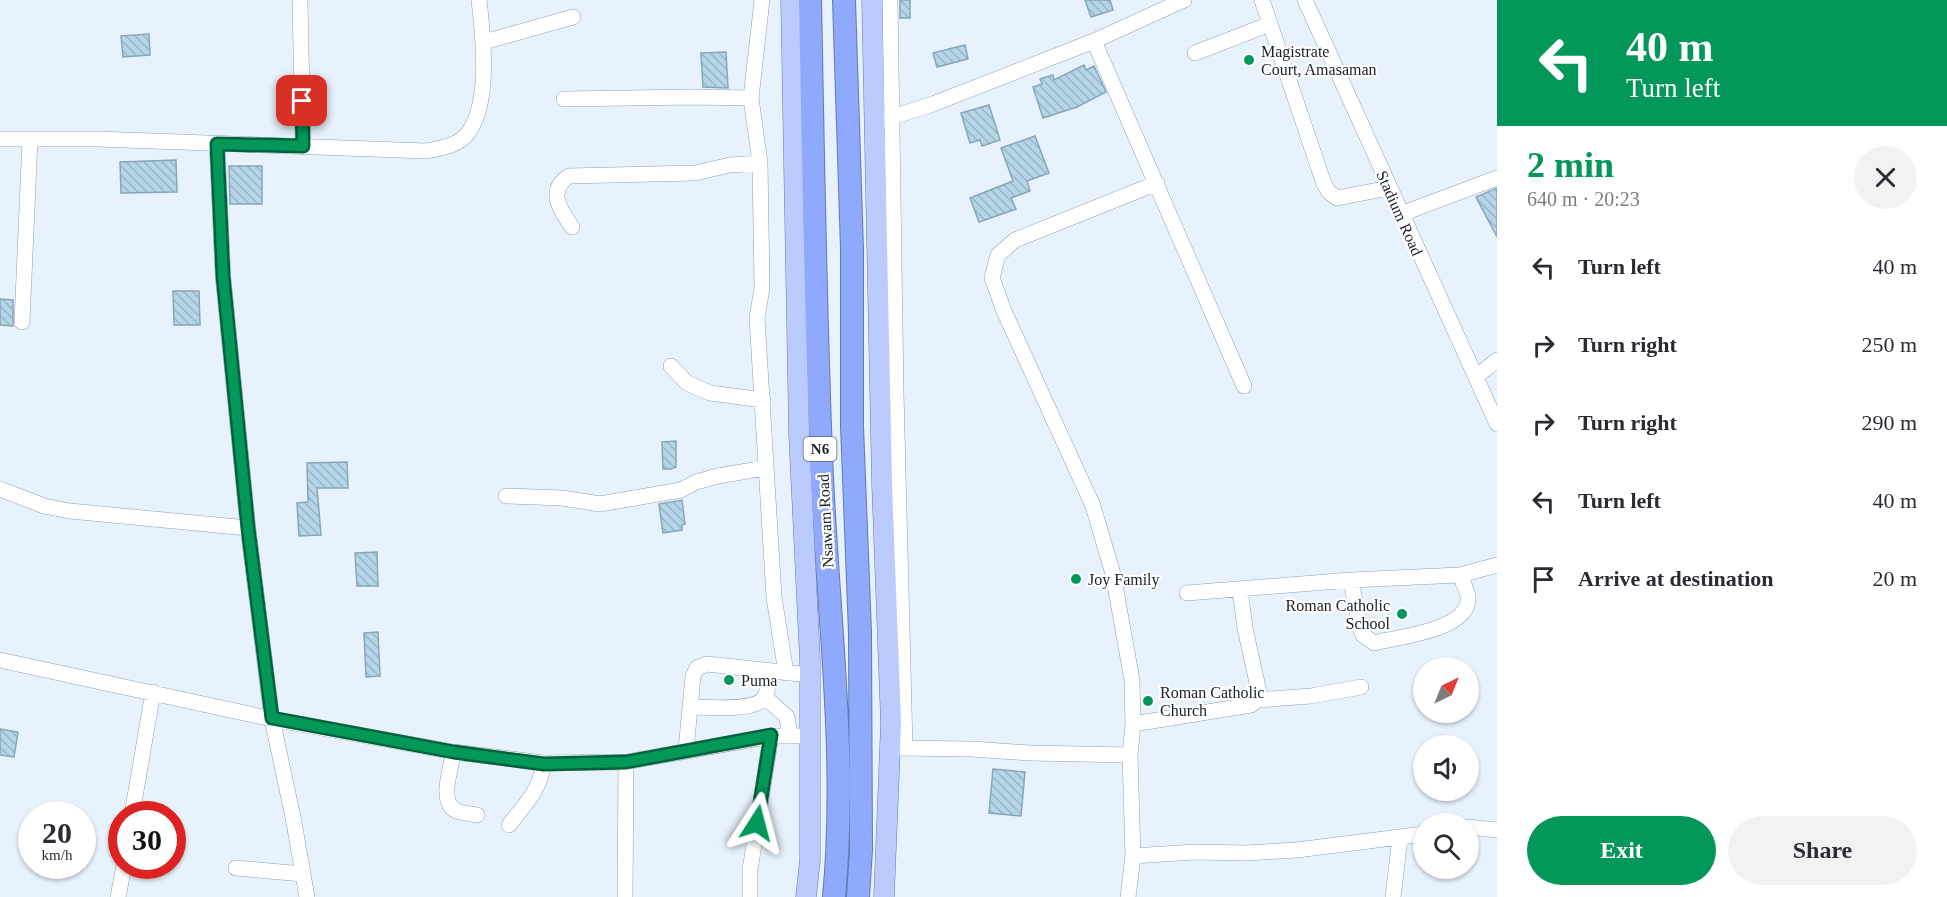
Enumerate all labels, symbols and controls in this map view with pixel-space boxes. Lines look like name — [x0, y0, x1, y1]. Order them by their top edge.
icon: left — [1527, 24, 1605, 102]
text: 40 m — [1626, 24, 1714, 70]
place label: Magistrate Court, Amasaman — [1261, 43, 1377, 78]
marker: Magistrate Court, Amasaman — [1242, 53, 1256, 67]
text: Turn left — [1626, 73, 1720, 103]
pin — [276, 75, 327, 126]
icon: arrive — [285, 84, 318, 117]
text: 2 min — [1527, 145, 1614, 185]
button: close — [1854, 146, 1917, 209]
street label: Stadium Road — [1373, 168, 1426, 258]
text: 640 m · 20:23 — [1527, 188, 1640, 210]
icon: left — [1527, 251, 1560, 284]
text: Turn left — [1578, 254, 1661, 279]
text: 40 m — [1872, 254, 1917, 279]
icon: right — [1527, 329, 1560, 362]
text: Turn right — [1578, 332, 1677, 357]
text: 250 m — [1861, 332, 1917, 357]
icon: right — [1527, 407, 1560, 440]
text: Turn right — [1578, 410, 1677, 435]
text: 290 m — [1861, 410, 1917, 435]
road number: N6 — [804, 437, 836, 461]
street label: Nsawam Road — [815, 474, 836, 568]
icon: left — [1527, 485, 1560, 518]
text: Turn left — [1578, 488, 1661, 513]
text: 40 m — [1872, 488, 1917, 513]
icon: arrive — [1527, 563, 1560, 596]
text: Arrive at destination — [1578, 566, 1774, 591]
text: 20 m — [1872, 566, 1917, 591]
place label: Joy Family — [1088, 571, 1160, 589]
marker: Joy Family — [1069, 572, 1083, 586]
place label: Roman Catholic School — [1286, 597, 1391, 632]
marker: Roman Catholic School — [1395, 607, 1409, 621]
north arrow — [1413, 657, 1479, 723]
map controls — [1413, 657, 1479, 879]
place label: Puma — [741, 672, 777, 689]
marker: Puma — [722, 673, 736, 687]
place label: Roman Catholic Church — [1160, 684, 1264, 719]
marker: Roman Catholic Church — [1141, 694, 1155, 708]
button: sound — [1413, 735, 1479, 801]
position arrow — [725, 791, 789, 855]
speed limit sign: 30 — [108, 801, 186, 879]
button: search — [1413, 813, 1479, 879]
text: 20 — [42, 816, 72, 849]
button: Exit — [1527, 816, 1716, 885]
button: Share — [1728, 816, 1917, 885]
text: km/h — [42, 847, 72, 863]

